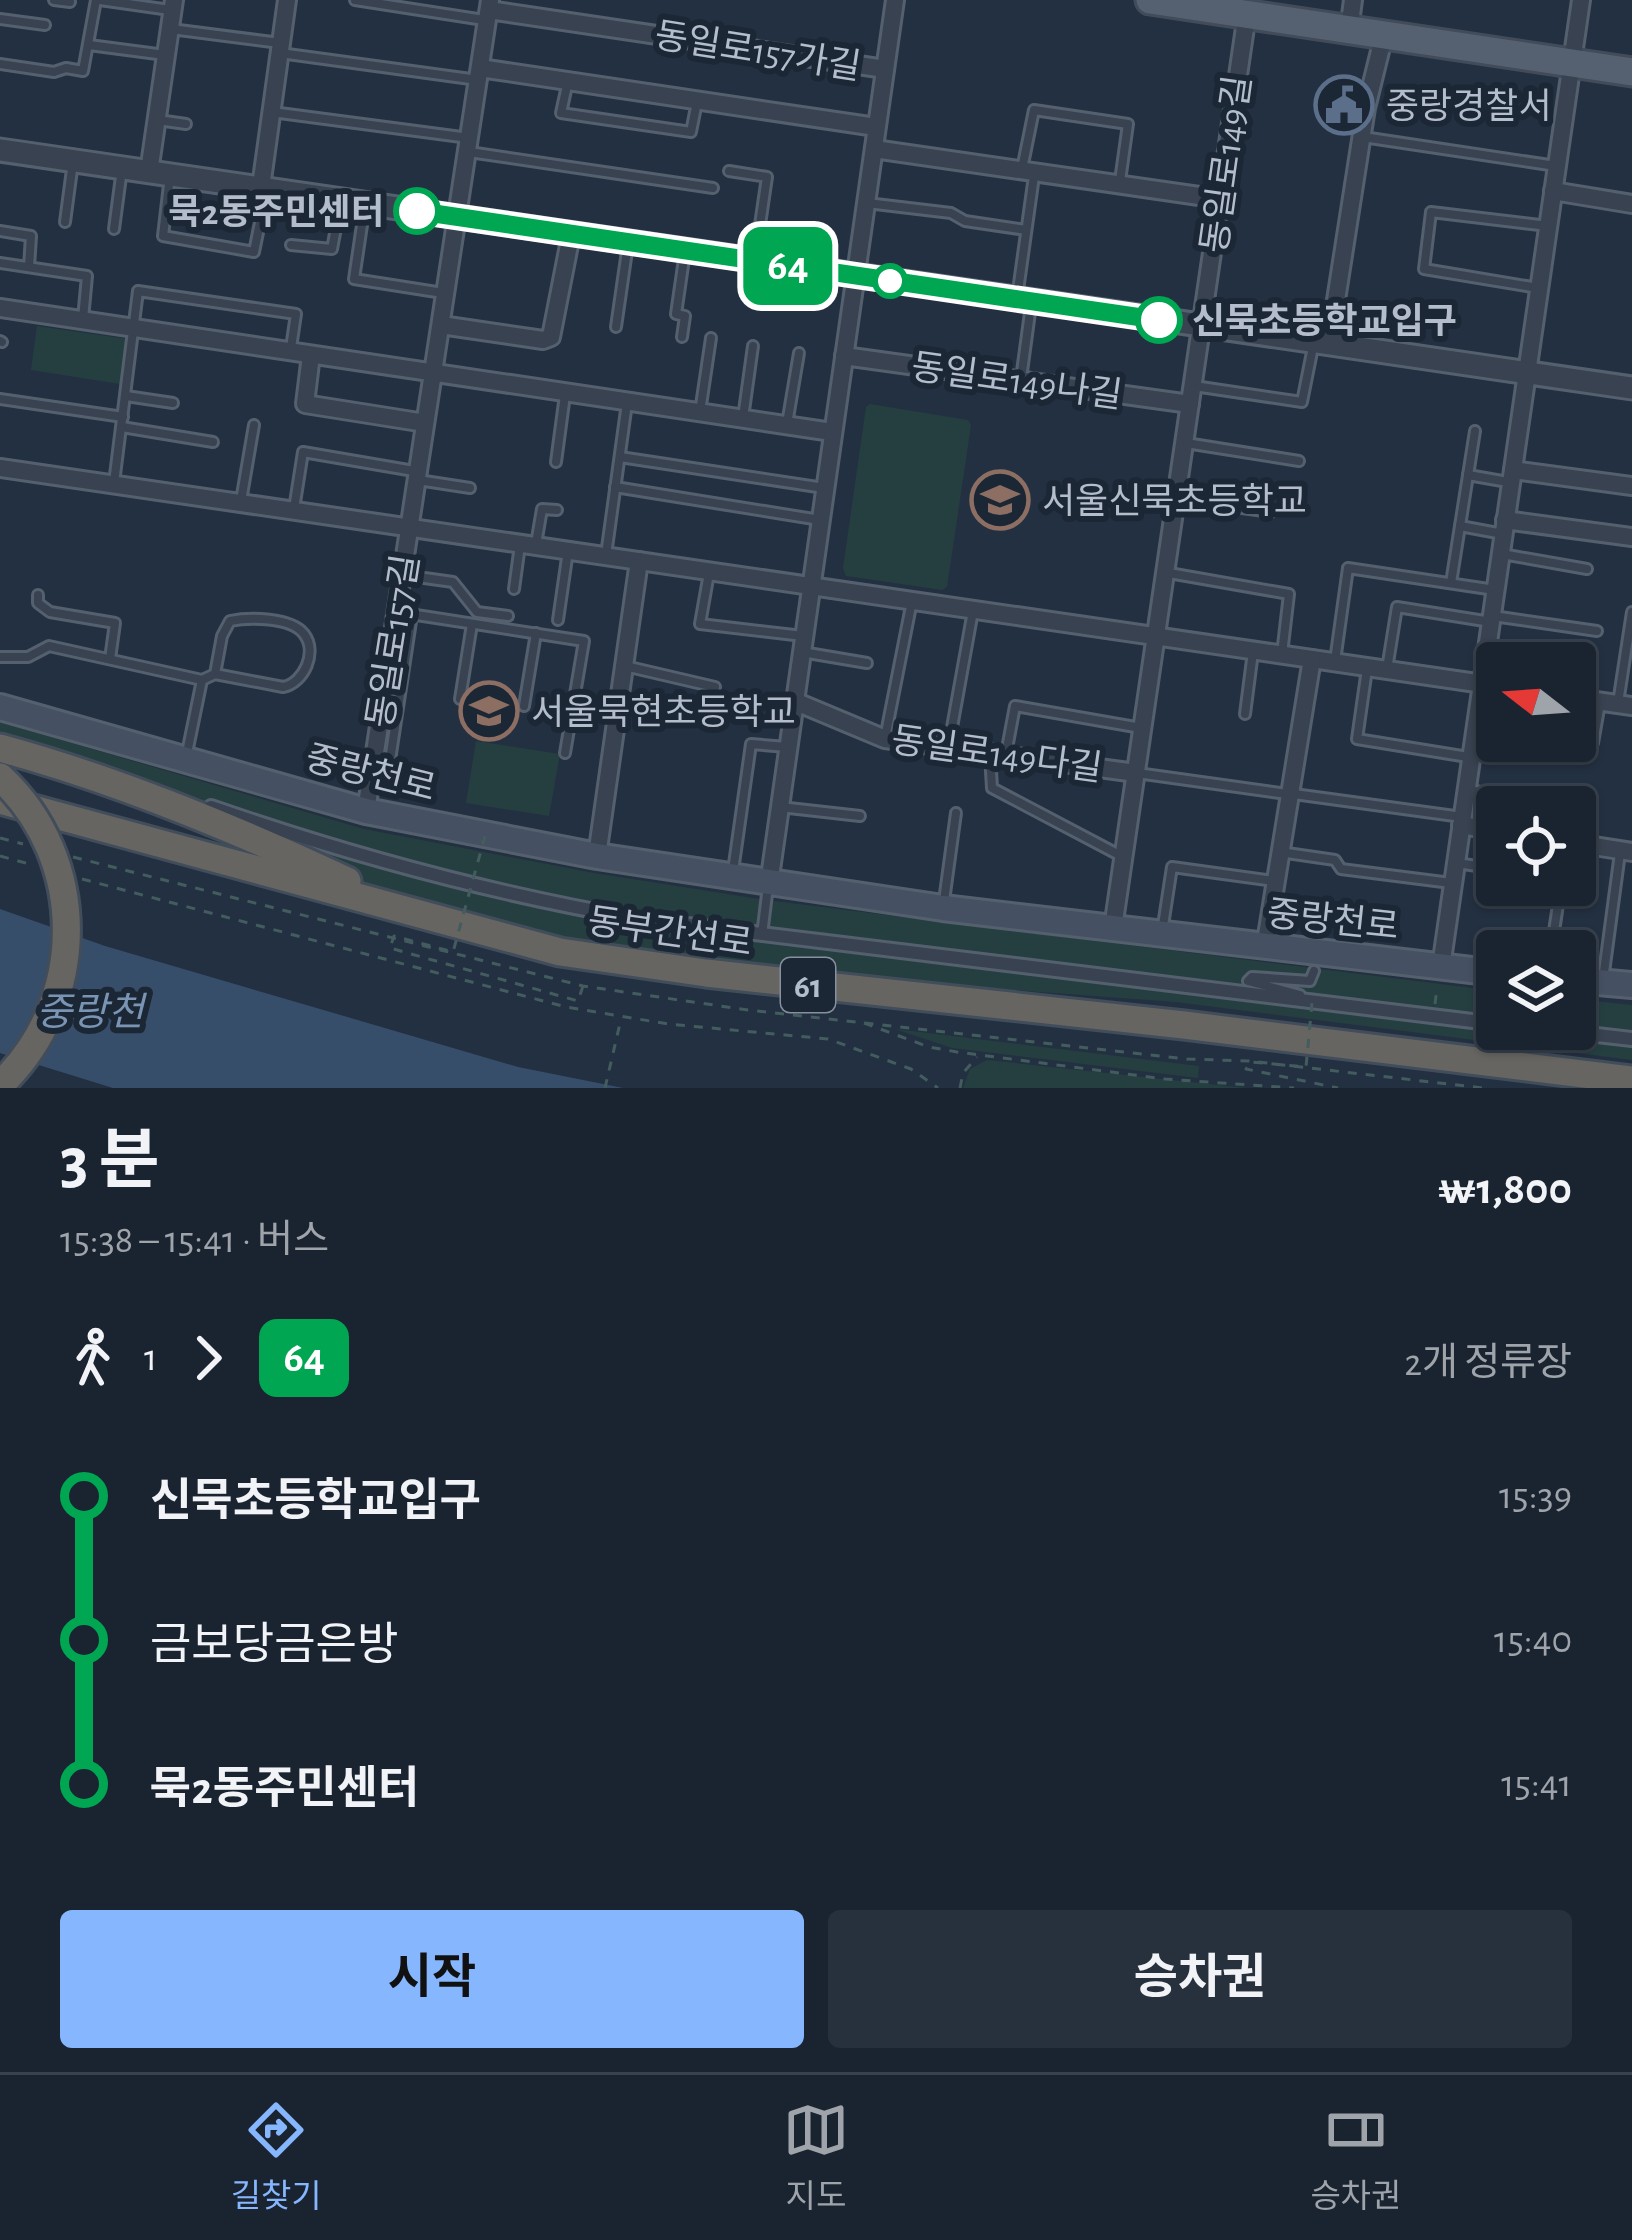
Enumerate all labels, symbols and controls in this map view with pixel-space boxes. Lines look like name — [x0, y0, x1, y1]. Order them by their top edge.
street label: 동일로157가길 — [652, 17, 863, 86]
street label: 동일로149길 — [1196, 73, 1257, 255]
public building icon: 중랑경찰서 — [1313, 74, 1375, 136]
place label: 중랑경찰서 — [1386, 88, 1552, 125]
marker: 묵2동주민센터 — [395, 189, 439, 233]
place label: 묵2동주민센터 — [168, 193, 384, 231]
line badge: 64 — [734, 227, 842, 305]
text: 64 — [767, 245, 809, 287]
unlabelled marker — [874, 265, 906, 297]
marker: 신묵초등학교입구 — [1137, 298, 1181, 342]
place label: 신묵초등학교입구 — [1192, 302, 1457, 340]
street label: 동일로149나길 — [909, 348, 1124, 415]
school or university icon: 서울신묵초등학교 — [969, 469, 1031, 531]
place label: 서울신묵초등학교 — [1042, 483, 1307, 520]
street label: 동일로157길 — [362, 552, 425, 731]
north arrow — [1476, 642, 1596, 762]
map controls — [1476, 642, 1596, 1050]
school or university icon: 서울묵현초등학교 — [458, 680, 520, 742]
place label: 서울묵현초등학교 — [531, 694, 796, 731]
street label: 동일로149다길 — [889, 721, 1104, 788]
street label: 중랑천로 — [302, 739, 439, 807]
button: locate — [1476, 786, 1596, 906]
street label: 중랑천로 — [1265, 895, 1401, 946]
street label: 동부간선로 — [585, 903, 754, 962]
button: layers — [1476, 930, 1596, 1050]
road number: 61 — [781, 958, 835, 1012]
water label: 중랑천 — [36, 992, 148, 1033]
text: 3 분 — [60, 1129, 159, 1195]
text: ₩1,800 — [1438, 1167, 1572, 1212]
text: 15:38 – 15:41 · 버스 — [60, 1221, 329, 1260]
icon: walk — [60, 1325, 126, 1391]
icon: forward — [175, 1325, 241, 1391]
text: 64 — [283, 1337, 325, 1379]
text: 1 — [144, 1339, 157, 1378]
text: 2개 정류장 — [1404, 1344, 1572, 1383]
text: 15:39 — [1499, 1477, 1572, 1516]
text: 신묵초등학교입구 — [150, 1479, 481, 1524]
text: 15:40 — [1494, 1621, 1572, 1660]
text: 금보당금은방 — [150, 1623, 398, 1668]
text: 15:41 — [1501, 1765, 1572, 1804]
text: 묵2동주민센터 — [150, 1767, 420, 1812]
button: 시작 — [60, 1910, 804, 2048]
button: 승차권 — [828, 1910, 1572, 2048]
tab: 길찾기 — [231, 2097, 322, 2218]
tab: 지도 — [783, 2097, 849, 2218]
tab: 승차권 — [1310, 2097, 1401, 2218]

